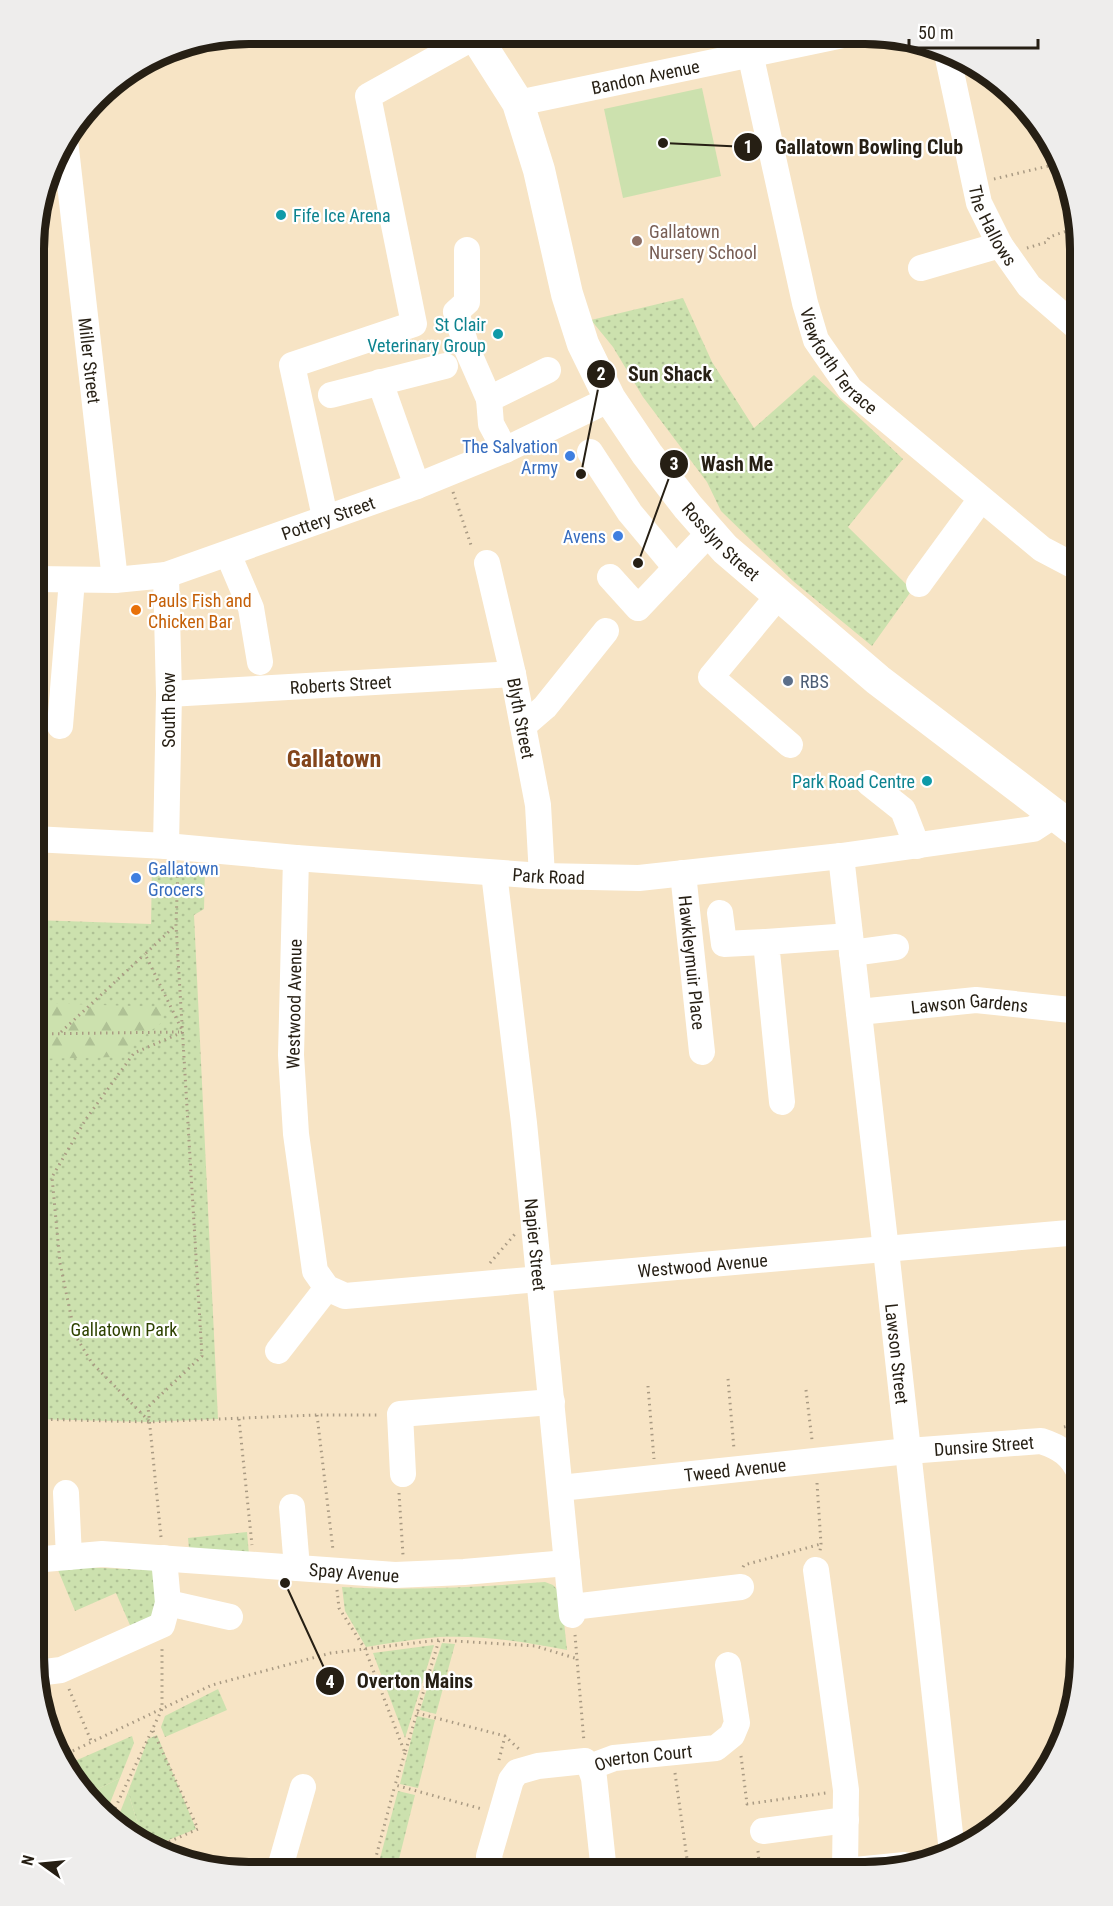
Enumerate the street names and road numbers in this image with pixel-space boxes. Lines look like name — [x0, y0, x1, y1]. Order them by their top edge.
street label: Bandon Avenue — [589, 55, 701, 98]
street label: The Hallows — [965, 183, 1022, 270]
street label: Viewforth Terrace — [796, 305, 882, 418]
street label: Miller Street — [75, 317, 105, 405]
street label: Pottery Street — [278, 491, 377, 544]
street label: Rosslyn Street — [678, 498, 764, 585]
street label: Roberts Street — [289, 671, 392, 697]
street label: South Row — [158, 672, 179, 748]
street label: Blyth Street — [503, 676, 539, 760]
street label: Park Road — [512, 863, 585, 887]
street label: Hawkleymuir Place — [675, 894, 710, 1031]
street label: Westwood Avenue — [282, 939, 306, 1069]
street label: Lawson Gardens — [910, 989, 1029, 1017]
street label: Napier Street — [521, 1197, 551, 1292]
street label: Westwood Avenue — [637, 1249, 768, 1281]
street label: Lawson Street — [881, 1302, 913, 1405]
street label: Dunsire Street — [933, 1431, 1035, 1460]
street label: Tweed Avenue — [683, 1454, 787, 1485]
street label: Spay Avenue — [308, 1558, 400, 1586]
street label: Overton Court — [591, 1740, 693, 1775]

